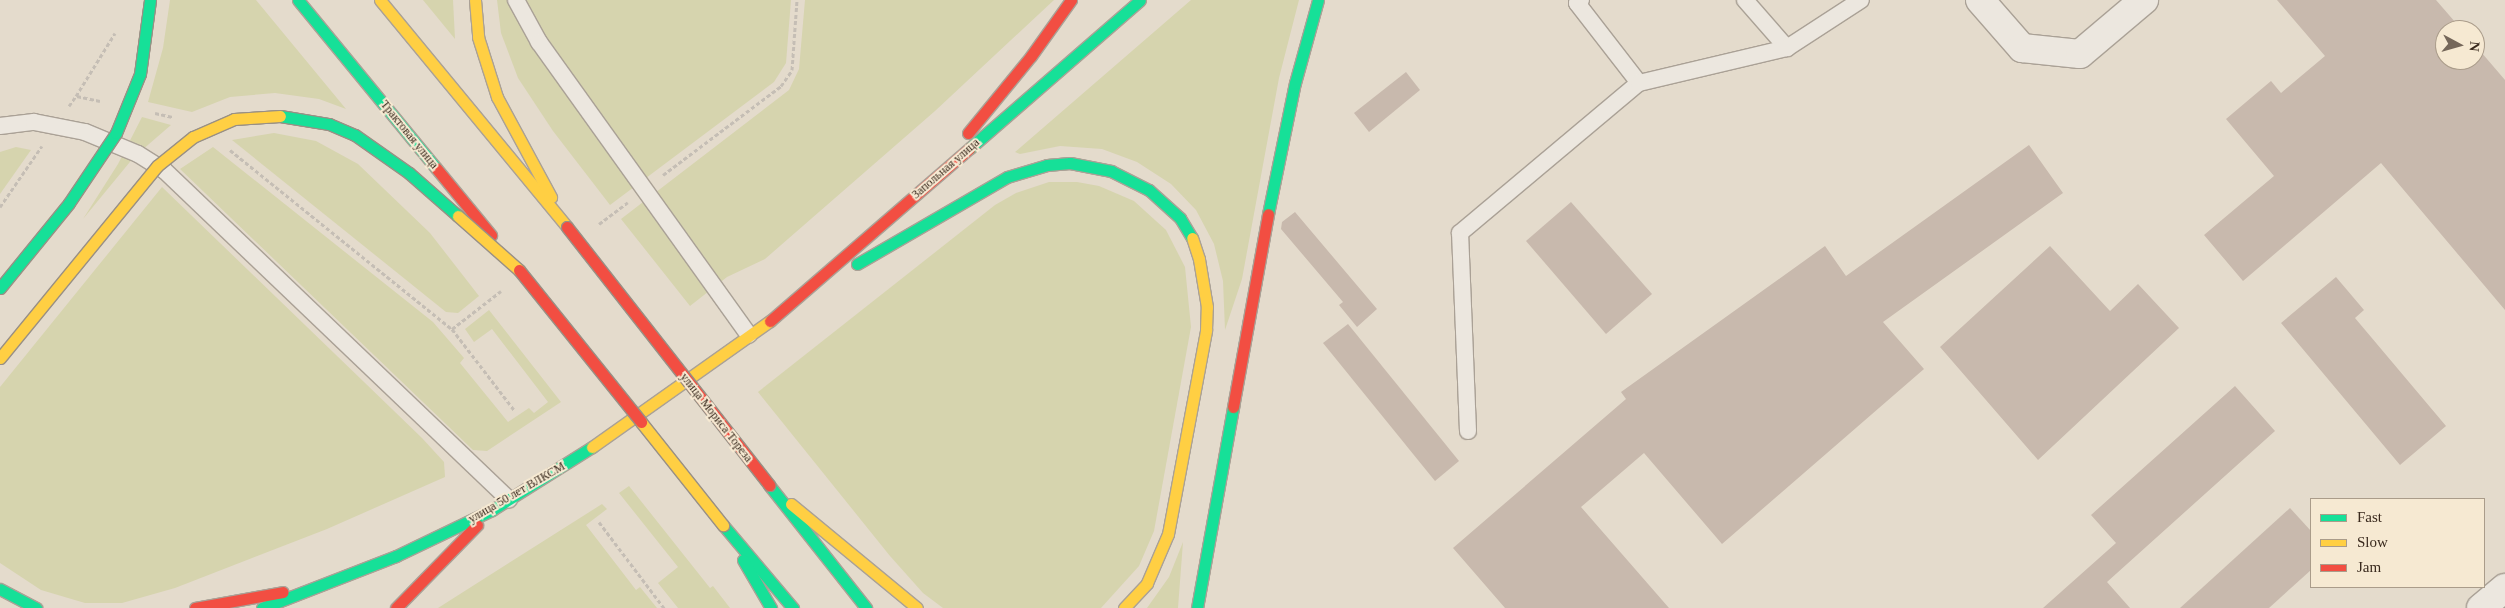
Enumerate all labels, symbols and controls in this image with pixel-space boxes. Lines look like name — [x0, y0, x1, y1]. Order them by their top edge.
north arrow — [2435, 20, 2485, 70]
text: N — [2466, 41, 2482, 52]
street label: Трактовая улица — [377, 98, 441, 172]
street label: Запольная улица — [909, 136, 983, 202]
street label: улица Мориса Тореза — [677, 371, 755, 465]
street label: улица 50 лет ВЛКСМ — [466, 459, 568, 527]
legend — [2310, 498, 2485, 588]
text: Fast — [2357, 509, 2382, 525]
text: Slow — [2357, 534, 2388, 550]
text: Jam — [2357, 559, 2381, 575]

